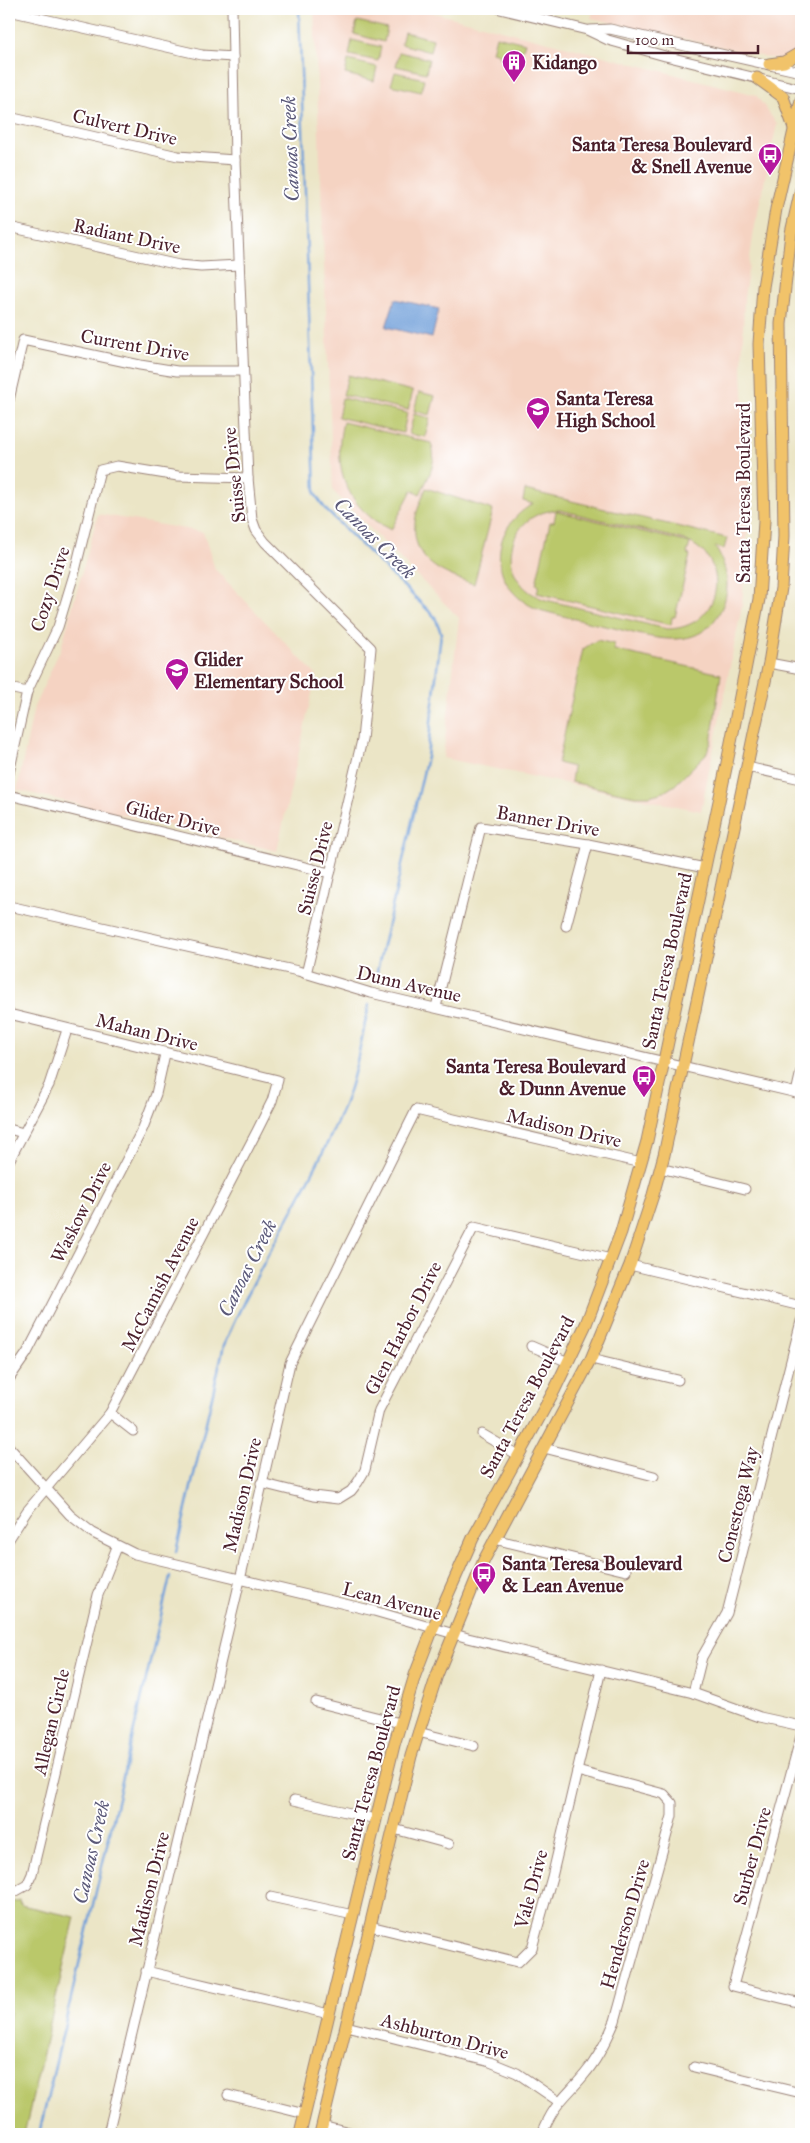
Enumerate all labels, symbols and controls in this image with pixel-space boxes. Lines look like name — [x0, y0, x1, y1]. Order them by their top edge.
scale bar — [628, 22, 758, 54]
text: 100 m — [635, 31, 675, 49]
building icon: Kidango — [501, 49, 527, 83]
place label: Kidango — [532, 51, 597, 75]
water label: Canoas Creek — [276, 96, 304, 202]
street label: Culvert Drive — [70, 104, 180, 150]
place label: Santa Teresa Boulevard & Snell Avenue — [572, 133, 752, 178]
bus stop icon: Santa Teresa Boulevard & Snell Avenue — [757, 142, 783, 176]
street label: Radiant Drive — [71, 213, 183, 259]
street label: Current Drive — [79, 324, 191, 366]
place label: Santa Teresa High School — [556, 387, 656, 433]
school or university icon: Santa Teresa High School — [525, 396, 551, 430]
street label: Santa Teresa Boulevard — [732, 402, 755, 583]
street label: Suisse Drive — [218, 426, 250, 524]
water label: Canoas Creek — [329, 492, 421, 584]
street label: Cozy Drive — [25, 543, 75, 635]
place label: Glider Elementary School — [194, 648, 344, 694]
school or university icon: Glider Elementary School — [164, 657, 190, 691]
street label: Glider Drive — [123, 795, 223, 841]
street label: Banner Drive — [495, 801, 601, 841]
street label: Suisse Drive — [292, 819, 338, 917]
street label: Santa Teresa Boulevard — [637, 870, 697, 1052]
street label: Dunn Avenue — [354, 961, 464, 1007]
street label: Mahan Drive — [94, 1008, 201, 1056]
place label: Santa Teresa Boulevard & Dunn Avenue — [446, 1055, 626, 1100]
bus stop icon: Santa Teresa Boulevard & Dunn Avenue — [631, 1064, 657, 1098]
street label: Madison Drive — [504, 1104, 624, 1152]
street label: Waskow Drive — [46, 1157, 116, 1267]
street label: McCamish Avenue — [116, 1213, 204, 1355]
water label: Canoas Creek — [212, 1215, 282, 1321]
street label: Glen Harbor Drive — [359, 1257, 447, 1399]
street label: Santa Teresa Boulevard — [475, 1312, 580, 1482]
street label: Madison Drive — [218, 1435, 266, 1555]
street label: Conestoga Way — [712, 1443, 765, 1566]
place label: Santa Teresa Boulevard & Lean Avenue — [502, 1552, 683, 1597]
bus stop icon: Santa Teresa Boulevard & Lean Avenue — [471, 1561, 497, 1595]
street label: Lean Avenue — [340, 1577, 444, 1625]
street label: Allegan Circle — [27, 1667, 75, 1779]
street label: Santa Teresa Boulevard — [337, 1682, 406, 1863]
water label: Canoas Creek — [67, 1798, 115, 1906]
street label: Surber Drive — [728, 1804, 776, 1907]
street label: Madison Drive — [124, 1829, 174, 1949]
street label: Vale Drive — [509, 1847, 553, 1932]
street label: Henderson Drive — [595, 1856, 655, 1992]
street label: Ashburton Drive — [378, 2008, 512, 2064]

